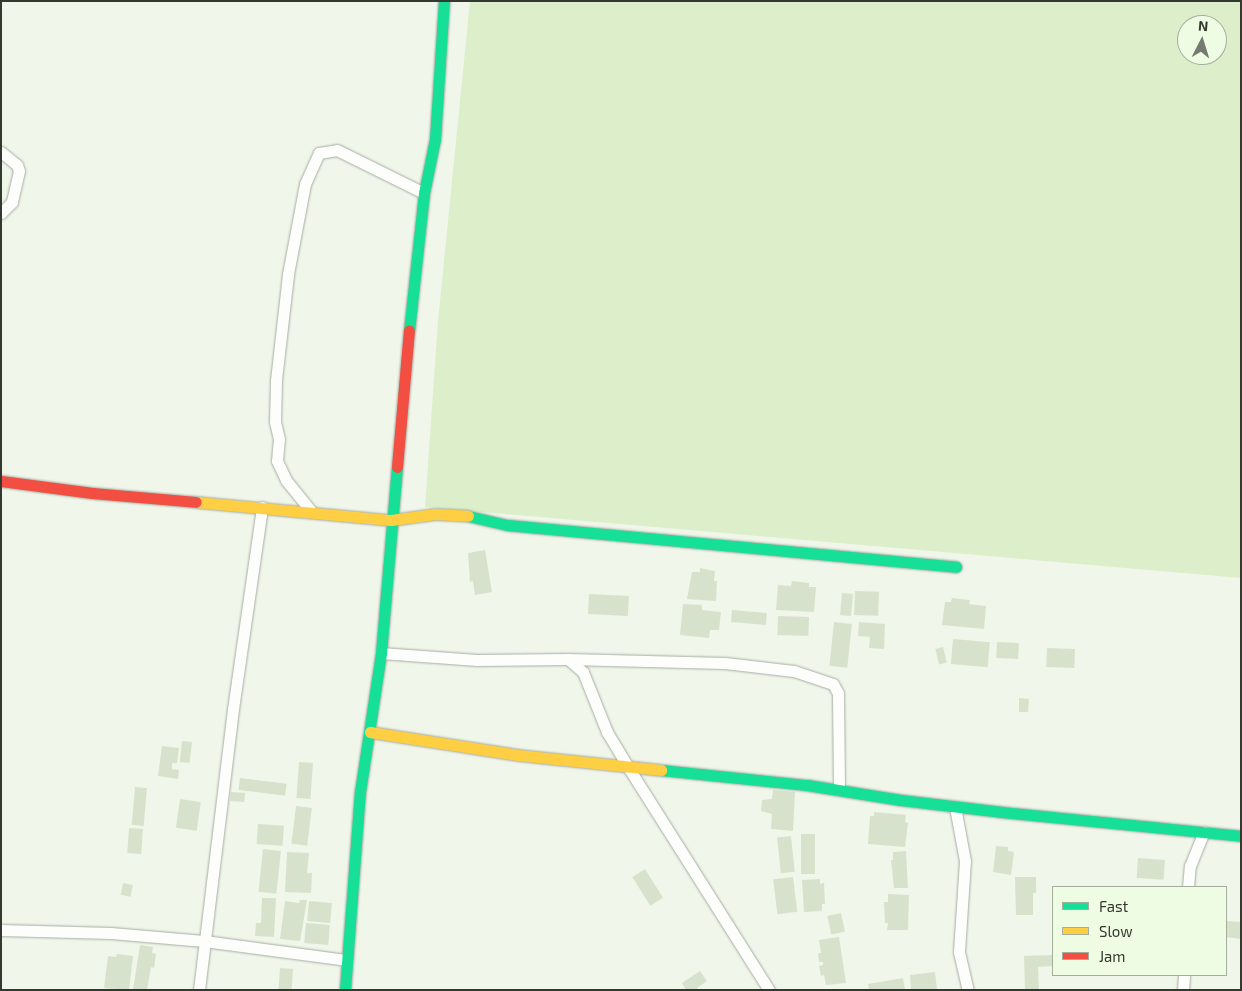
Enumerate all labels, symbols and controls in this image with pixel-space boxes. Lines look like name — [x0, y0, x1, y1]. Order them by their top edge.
north arrow — [1177, 15, 1227, 65]
text: N — [1197, 17, 1209, 34]
legend — [1052, 886, 1227, 976]
text: Fast — [1099, 897, 1128, 915]
text: Slow — [1099, 922, 1133, 940]
text: Jam — [1099, 947, 1125, 965]

